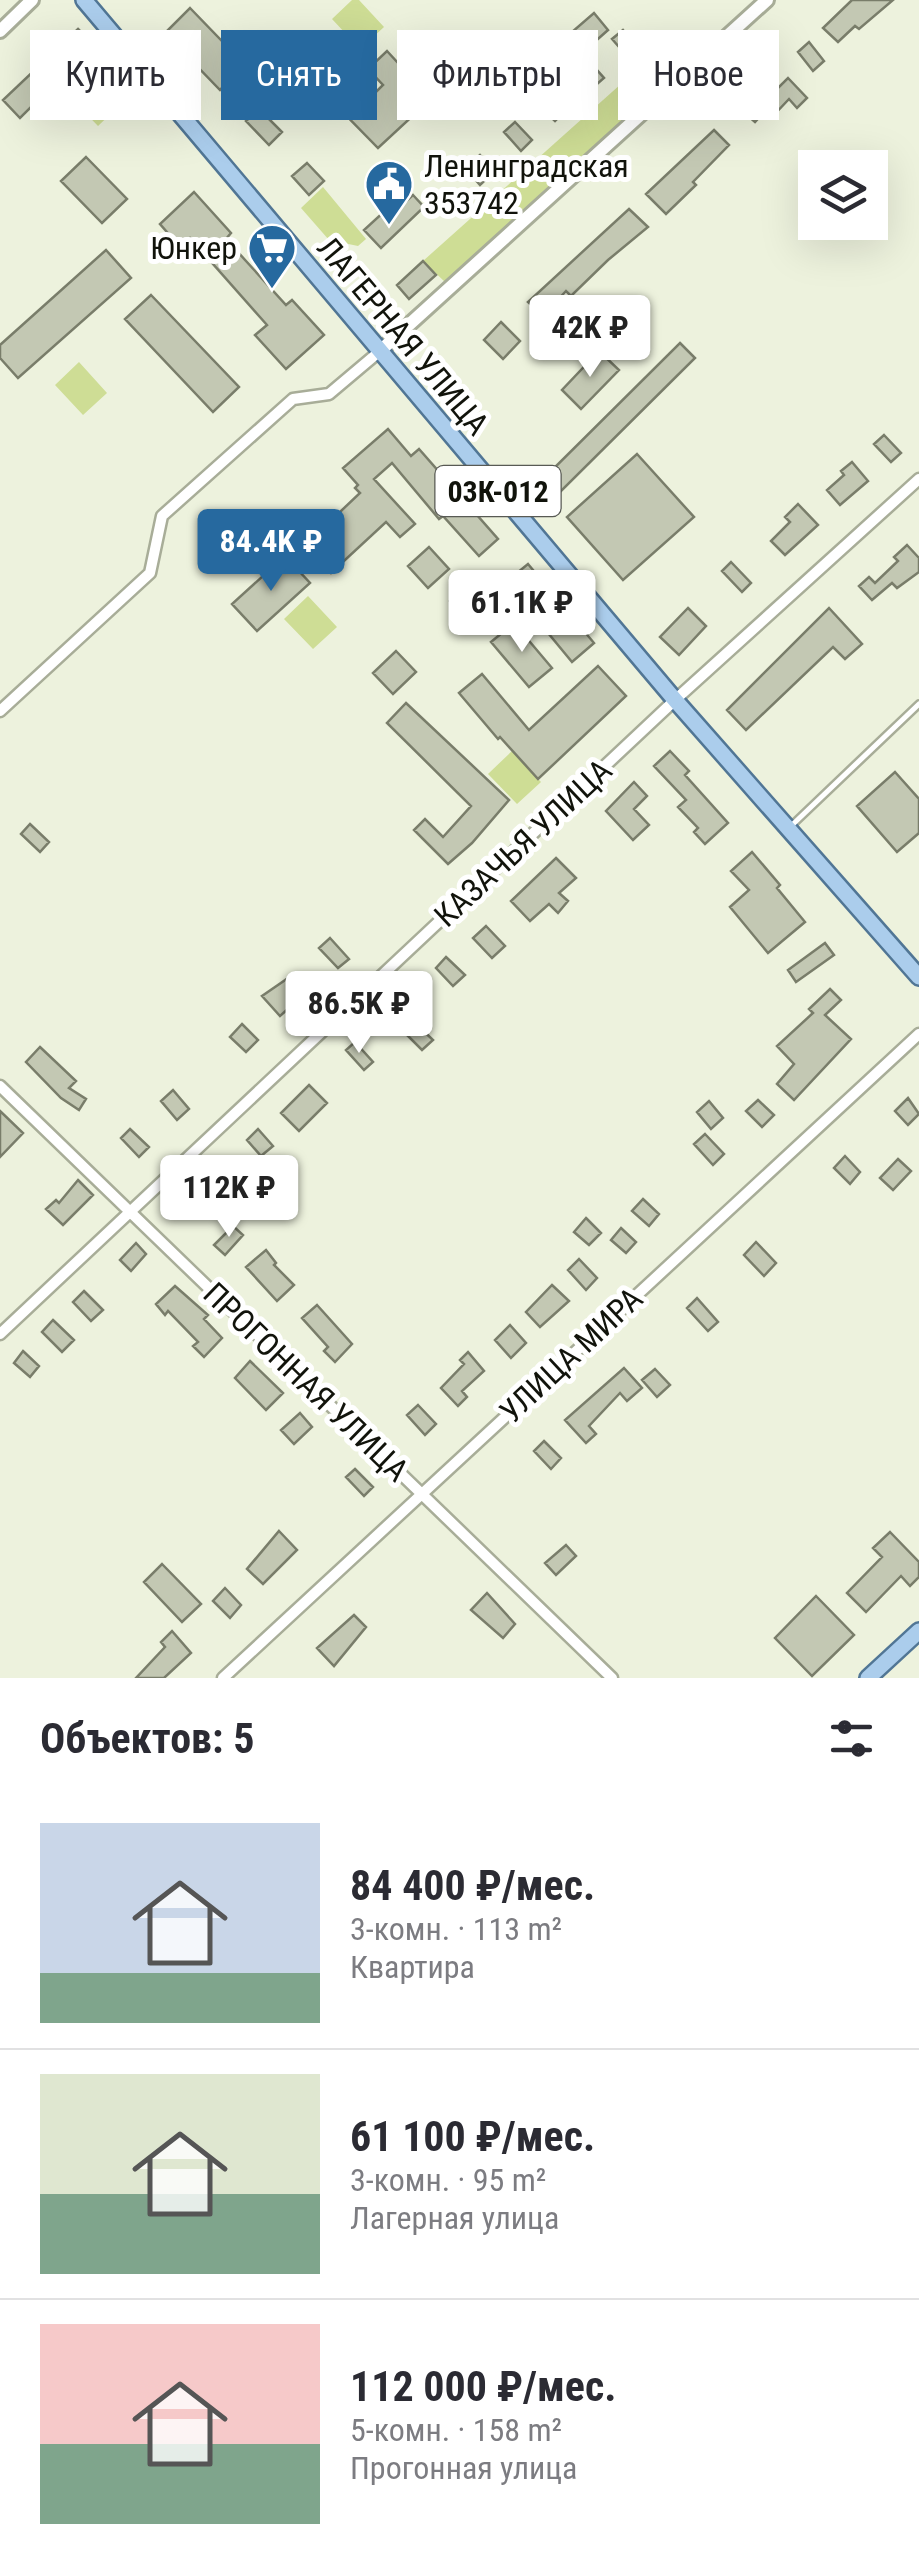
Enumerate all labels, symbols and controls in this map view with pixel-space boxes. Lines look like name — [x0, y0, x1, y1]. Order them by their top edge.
chip: Купить — [30, 30, 201, 120]
chip: Снять — [221, 30, 377, 120]
chip: Фильтры — [397, 30, 598, 120]
chip: Новое — [618, 30, 779, 120]
place label: Ленинградская 353742 — [424, 147, 629, 222]
map controls — [798, 150, 888, 240]
button: layers — [798, 150, 888, 240]
public building icon: Ленинградская 353742 — [363, 158, 415, 226]
supermarket icon: Юнкер — [246, 222, 298, 290]
place label: Юнкер — [150, 229, 237, 267]
street label: ЛАГЕРНАЯ УЛИЦА — [309, 229, 497, 443]
pin: 42K ₽ — [520, 295, 660, 380]
text: 42K ₽ — [551, 308, 629, 346]
road number: 03К-012 — [436, 466, 560, 516]
pin: 84.4K ₽ — [179, 509, 363, 594]
text: 84.4K ₽ — [220, 522, 322, 560]
pin: 61.1K ₽ — [430, 570, 614, 655]
text: 61.1K ₽ — [471, 583, 573, 621]
street label: КАЗАЧЬЯ УЛИЦА — [427, 751, 619, 935]
pin: 86.5K ₽ — [267, 971, 451, 1056]
text: 86.5K ₽ — [308, 984, 410, 1022]
pin: 112K ₽ — [148, 1155, 310, 1240]
text: 112K ₽ — [182, 1168, 276, 1206]
street label: ПРОГОННАЯ УЛИЦА — [196, 1275, 416, 1489]
street label: УЛИЦА МИРА — [492, 1279, 650, 1431]
icon: filters — [824, 1711, 879, 1766]
text: Объектов: 5 — [40, 1714, 254, 1763]
text: 84 400 ₽/мес. — [350, 1861, 595, 1910]
icon: home — [120, 1863, 240, 1983]
text: 3-комн. · 113 m² — [350, 1910, 562, 1948]
text: Квартира — [350, 1948, 475, 1986]
text: 61 100 ₽/мес. — [350, 2112, 595, 2161]
icon: home — [120, 2114, 240, 2234]
text: 3-комн. · 95 m² — [350, 2161, 546, 2199]
text: Лагерная улица — [350, 2199, 559, 2237]
text: 112 000 ₽/мес. — [350, 2362, 616, 2411]
icon: home — [120, 2364, 240, 2484]
text: 5-комн. · 158 m² — [350, 2411, 562, 2449]
text: Прогонная улица — [350, 2449, 577, 2487]

